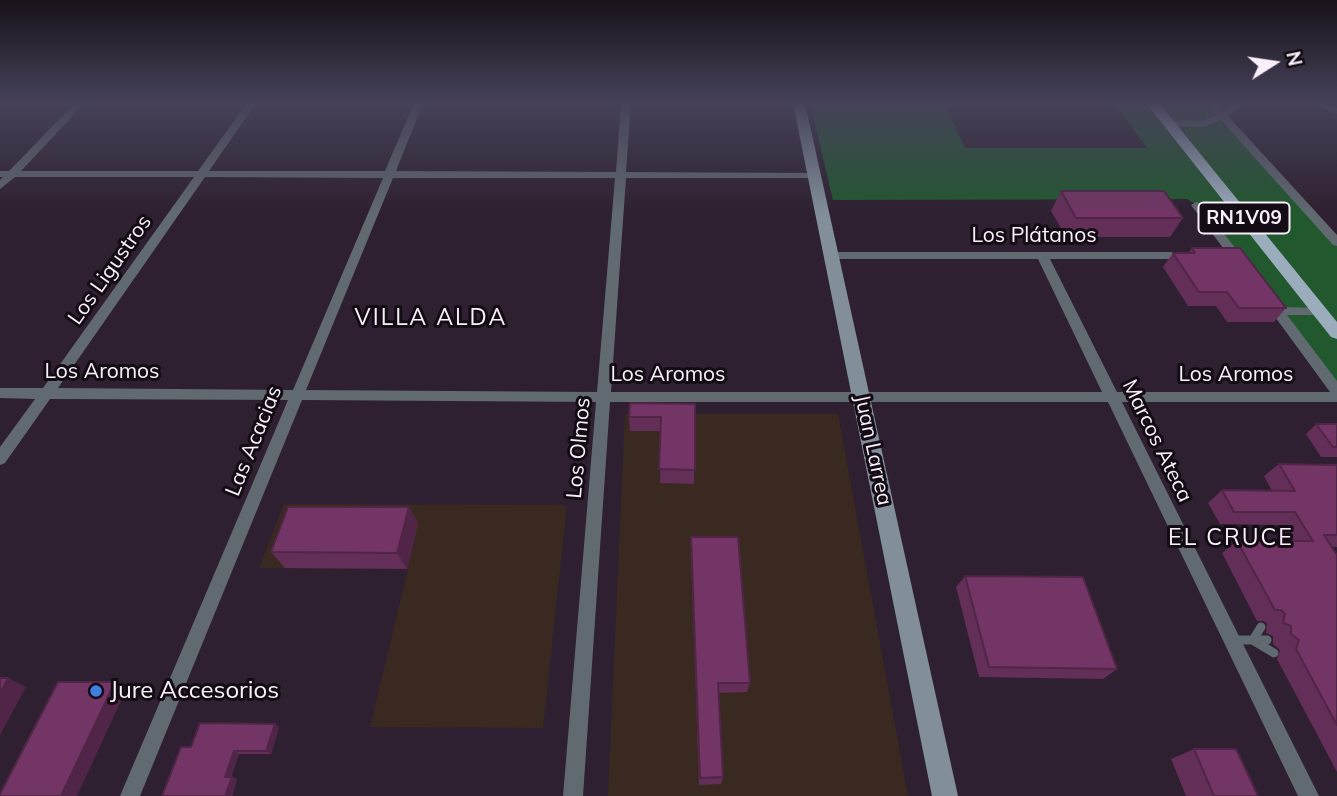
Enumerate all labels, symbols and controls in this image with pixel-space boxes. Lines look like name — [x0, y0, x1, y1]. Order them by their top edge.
north arrow — [1239, 28, 1309, 98]
text: N — [1281, 49, 1308, 68]
road number: RN1V09 — [1198, 202, 1290, 233]
street label: Los Ligustros — [63, 210, 157, 330]
street label: Los Plátanos — [971, 223, 1097, 249]
district label: VILLA ALDA — [356, 304, 506, 332]
street label: Los Aromos — [45, 359, 159, 385]
street label: Los Aromos — [611, 362, 725, 388]
street label: Los Aromos — [1179, 362, 1293, 388]
street label: Marcos Ateca — [1117, 376, 1197, 506]
street label: Las Acacias — [220, 382, 288, 500]
street label: Juan Larrea — [849, 392, 897, 508]
street label: Los Olmos — [562, 396, 596, 500]
district label: EL CRUCE — [1169, 524, 1293, 552]
place label: Jure Accesorios — [110, 677, 279, 705]
marker: Jure Accesorios — [88, 683, 104, 699]

